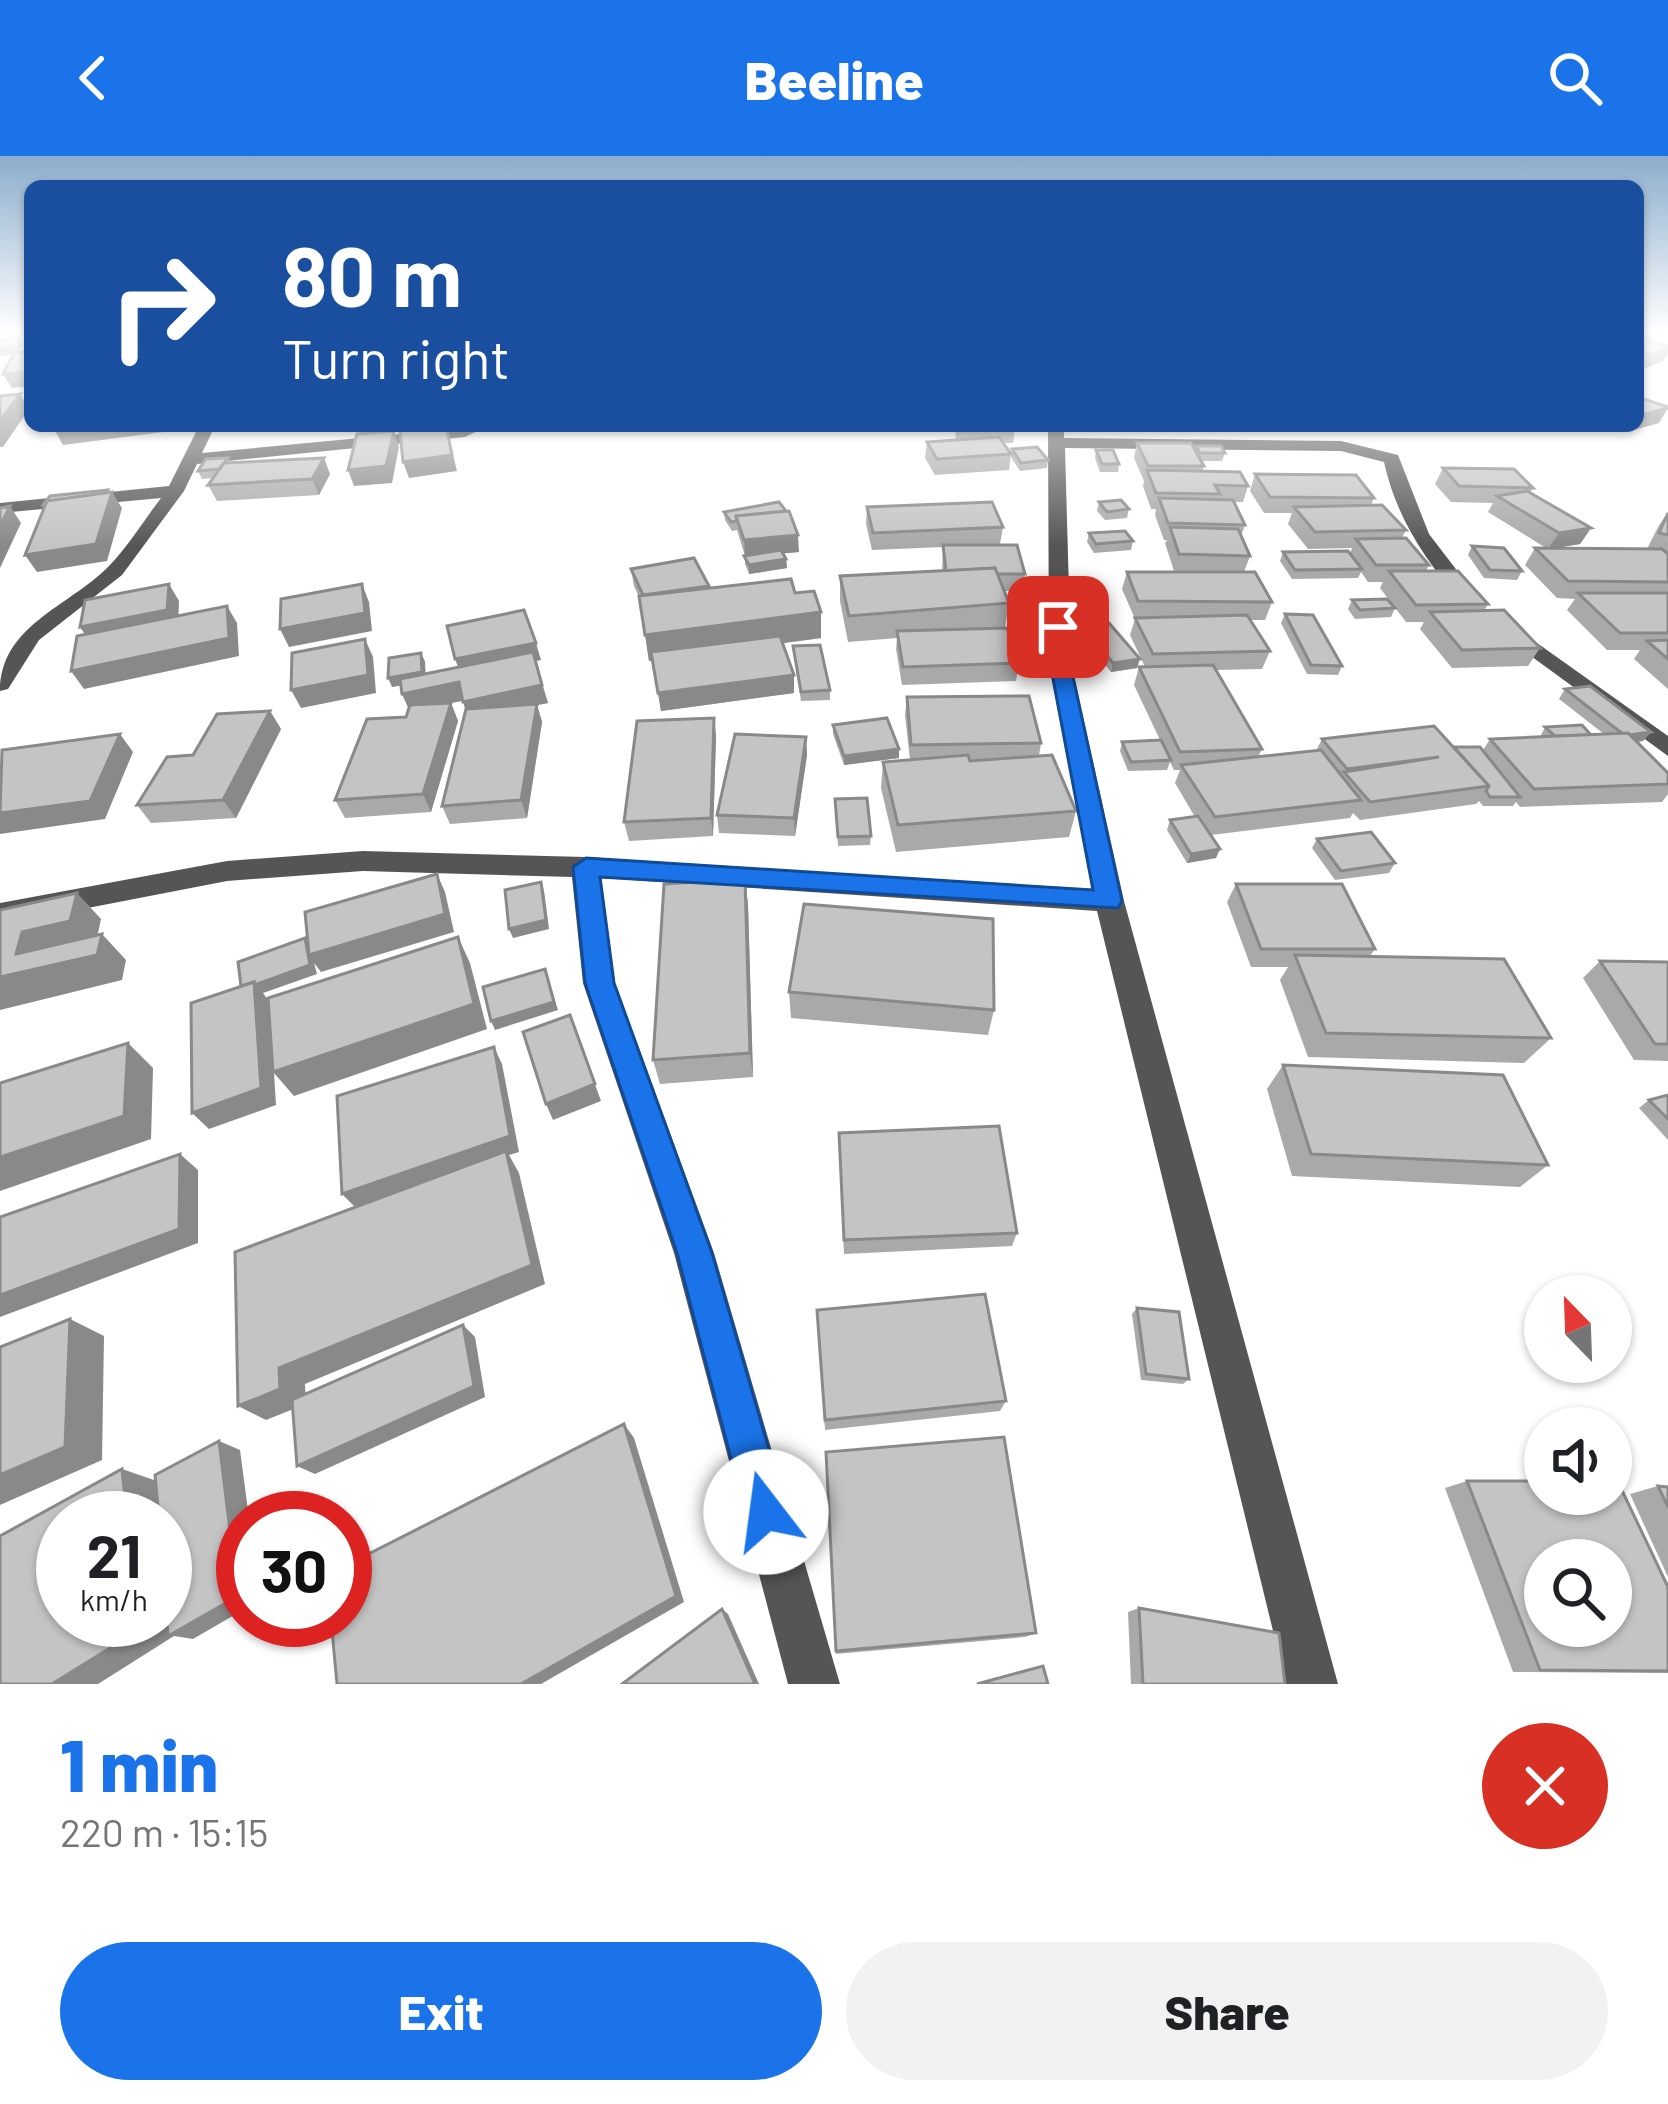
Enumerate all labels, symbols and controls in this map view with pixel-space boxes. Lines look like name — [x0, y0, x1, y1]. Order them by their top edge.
icon: back — [60, 45, 126, 111]
icon: search — [1542, 45, 1608, 111]
text: Beeline — [744, 46, 924, 111]
text: 80 m — [282, 223, 462, 324]
icon: right — [84, 228, 240, 384]
text: Turn right — [282, 325, 510, 390]
pin — [1007, 576, 1109, 678]
icon: arrive — [1025, 594, 1091, 660]
north arrow — [1524, 1275, 1632, 1383]
map controls — [1524, 1275, 1632, 1647]
button: sound — [1524, 1407, 1632, 1515]
position arrow — [703, 1449, 829, 1575]
speed limit sign: 30 — [216, 1491, 372, 1647]
text: 21 — [87, 1518, 141, 1590]
button: search — [1524, 1539, 1632, 1647]
text: km/h — [80, 1581, 148, 1617]
text: 1 min — [60, 1720, 218, 1806]
button: close — [1482, 1723, 1608, 1849]
text: 220 m · 15:15 — [60, 1808, 268, 1855]
button: Exit — [60, 1942, 822, 2080]
button: Share — [846, 1942, 1608, 2080]

